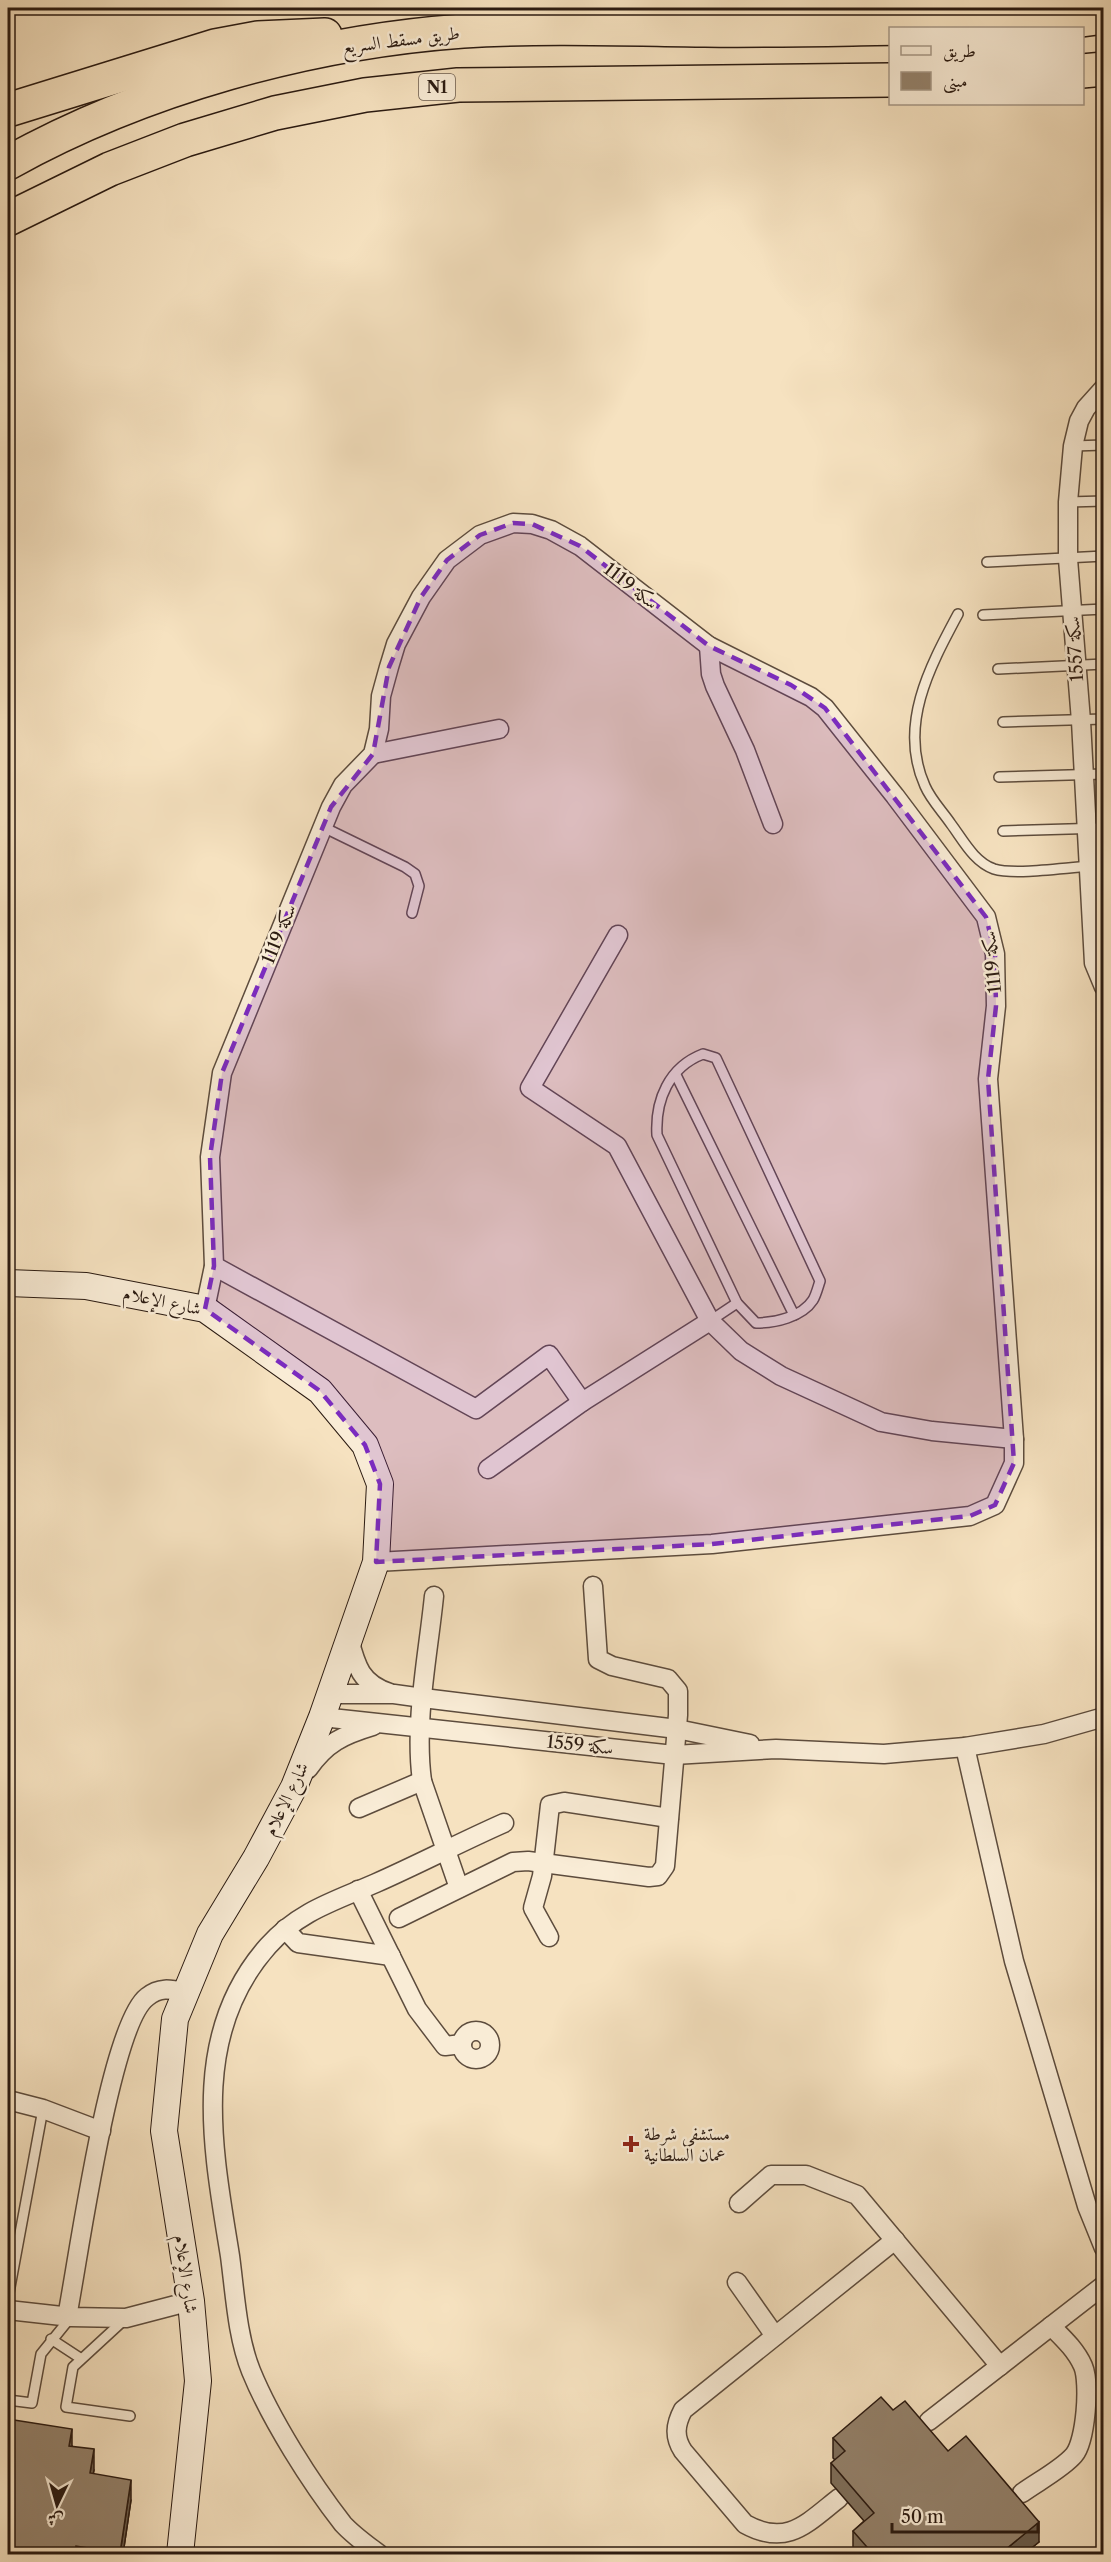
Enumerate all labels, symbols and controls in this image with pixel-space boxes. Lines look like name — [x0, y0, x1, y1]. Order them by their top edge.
street label: طريق مسقط السريع — [341, 22, 462, 63]
legend — [889, 27, 1084, 105]
text: طريق — [943, 40, 976, 63]
text: مبنى — [943, 70, 968, 94]
road number: N1 — [419, 74, 455, 100]
street label: سكة 1119 — [600, 558, 662, 614]
street label: سكة 1557 — [1062, 616, 1088, 682]
street label: سكة 1119 — [257, 901, 301, 967]
street label: سكة 1119 — [978, 930, 1006, 994]
street label: شارع الإعلام — [120, 1282, 203, 1325]
street label: سكة 1559 — [545, 1731, 615, 1759]
street label: شارع الإعلام — [259, 1759, 318, 1842]
place label: مستشفى شرطة عمان السلطانية — [644, 2123, 730, 2166]
marker: مستشفى شرطة عمان السلطانية — [622, 2135, 640, 2153]
street label: شارع الإعلام — [165, 2233, 202, 2315]
north arrow — [27, 2475, 87, 2535]
scale bar — [892, 2496, 1038, 2534]
text: 50 m — [901, 2506, 944, 2528]
text: ش — [47, 2509, 64, 2531]

